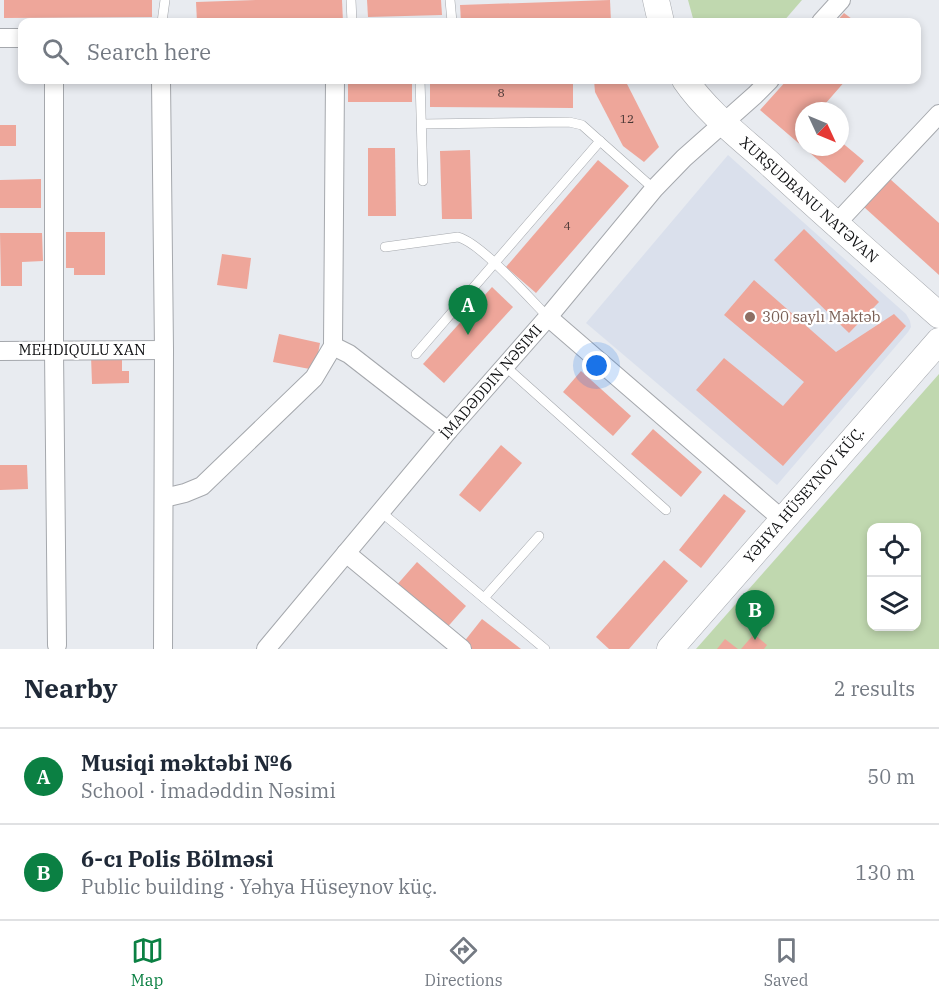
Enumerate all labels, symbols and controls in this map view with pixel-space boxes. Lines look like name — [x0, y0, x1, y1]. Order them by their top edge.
search box — [18, 18, 921, 84]
icon: search — [39, 35, 72, 68]
text: Search here — [87, 37, 211, 66]
house number: 8 — [497, 85, 505, 100]
north arrow — [795, 102, 849, 156]
house number: 12 — [620, 111, 634, 126]
street label: XURŞUDBANU NATƏVAN — [736, 132, 882, 267]
house number: 4 — [563, 218, 571, 233]
pin: A — [448, 286, 488, 335]
place label: 300 saylı Məktəb — [762, 307, 881, 326]
marker: 300 saylı Məktəb — [743, 310, 757, 324]
street label: İMADƏDDIN NƏSIMI — [436, 320, 546, 443]
street label: MEHDIQULU XAN — [18, 340, 146, 359]
your location — [582, 351, 611, 380]
street label: YƏHYA HÜSEYNOV KÜÇ. — [739, 423, 868, 567]
map controls — [867, 523, 921, 631]
button: locate — [867, 523, 921, 577]
button: layers — [867, 577, 921, 631]
pin: B — [736, 590, 774, 640]
text: Nearby — [24, 671, 118, 705]
text: 2 results — [834, 675, 915, 702]
text: Musiqi məktəbi №6 — [81, 748, 292, 777]
text: A — [37, 763, 50, 790]
text: 50 m — [867, 763, 915, 790]
text: School · İmadəddin Nəsimi — [81, 777, 336, 804]
text: 6-cı Polis Bölməsi — [81, 844, 274, 873]
text: B — [36, 859, 51, 886]
text: 130 m — [855, 859, 915, 886]
text: Public building · Yəhya Hüseynov küç. — [81, 873, 437, 900]
tab: Map — [131, 934, 164, 990]
tab: Directions — [425, 934, 503, 990]
tab: Saved — [764, 934, 808, 990]

